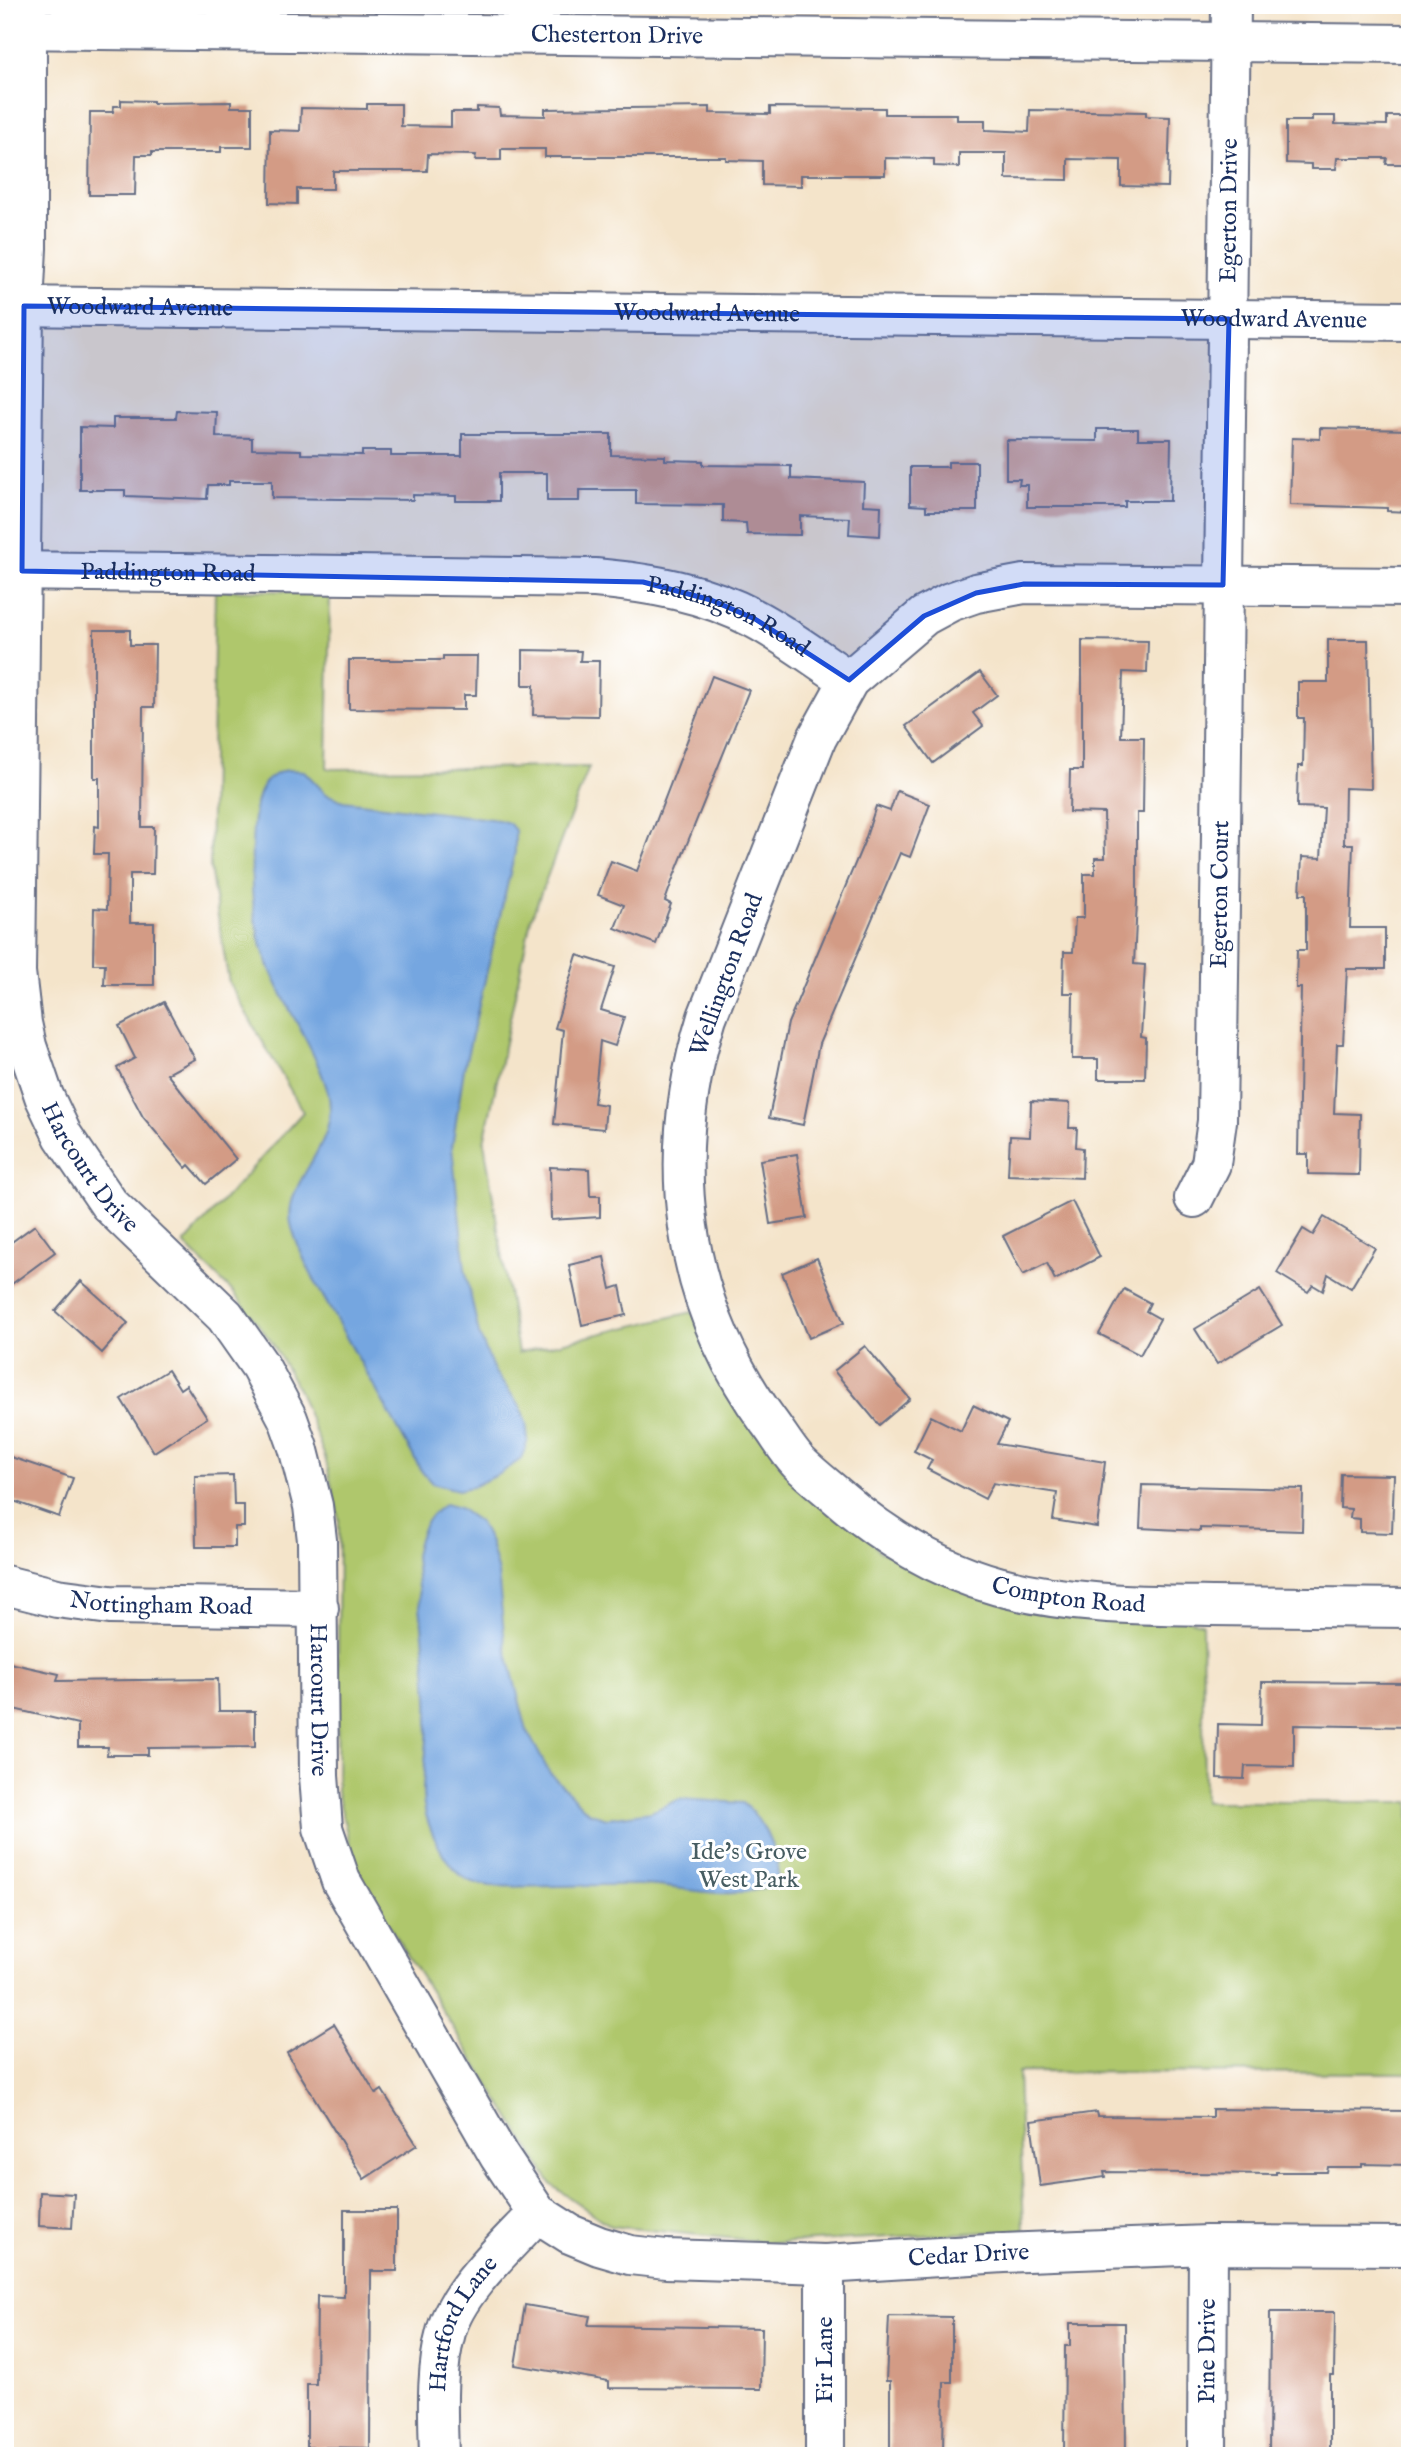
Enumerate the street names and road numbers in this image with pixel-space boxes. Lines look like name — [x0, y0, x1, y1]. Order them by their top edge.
street label: Chesterton Drive — [531, 19, 703, 52]
street label: Egerton Drive — [1213, 138, 1245, 283]
street label: Woodward Avenue — [47, 291, 233, 324]
street label: Woodward Avenue — [614, 297, 800, 330]
street label: Woodward Avenue — [1181, 303, 1367, 336]
street label: Paddington Road — [80, 556, 256, 589]
street label: Paddington Road — [644, 569, 816, 664]
street label: Egerton Court — [1204, 820, 1237, 969]
street label: Wellington Road — [683, 889, 771, 1061]
street label: Harcourt Drive — [34, 1097, 145, 1240]
street label: Compton Road — [988, 1569, 1146, 1620]
street label: Nottingham Road — [68, 1584, 253, 1623]
street label: Harcourt Drive — [302, 1623, 335, 1777]
street label: Cedar Drive — [907, 2237, 1030, 2274]
street label: Hartford Lane — [422, 2249, 505, 2393]
street label: Pine Drive — [1192, 2298, 1223, 2404]
street label: Fir Lane — [810, 2317, 841, 2403]

